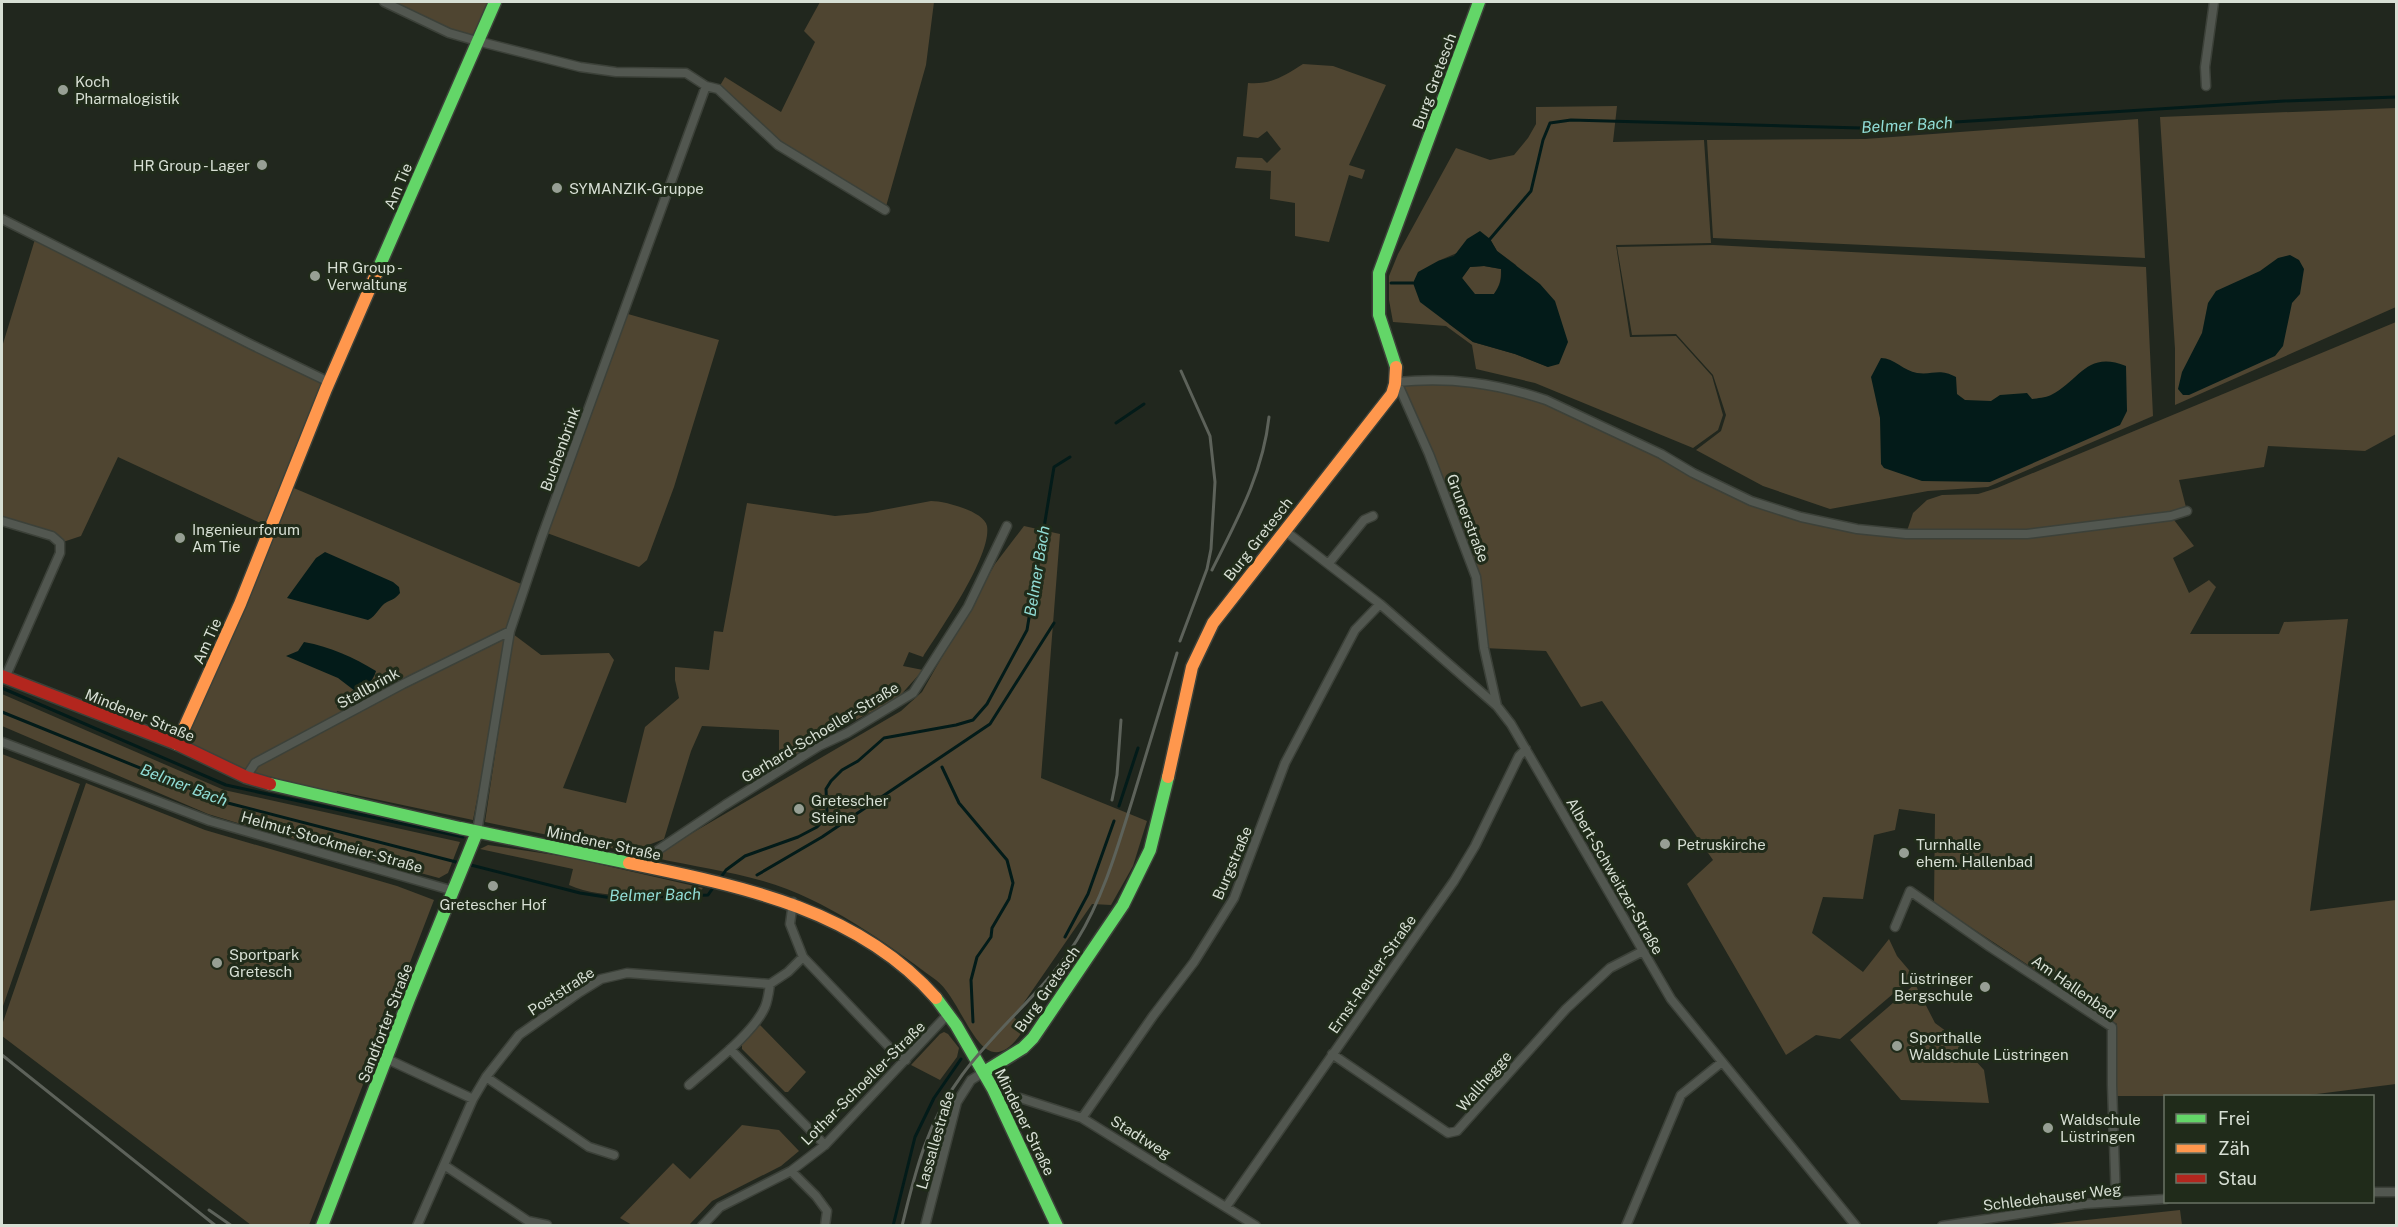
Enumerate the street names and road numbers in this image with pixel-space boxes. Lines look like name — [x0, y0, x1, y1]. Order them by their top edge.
street label: Burg Gretesch — [1409, 31, 1459, 131]
street label: Am Tie — [381, 160, 415, 212]
street label: Buchenbrink — [537, 405, 583, 493]
street label: Grunerstraße — [1443, 471, 1493, 565]
street label: Burg Gretesch — [1220, 494, 1296, 584]
street label: Am Tie — [189, 615, 225, 667]
street label: Stallbrink — [334, 664, 402, 712]
street label: Gerhard-Schoeller-Straße — [738, 678, 902, 786]
street label: Mindener Straße — [83, 685, 197, 745]
street label: Albert-Schweitzer-Straße — [1563, 795, 1667, 957]
street label: Helmut-Stockmeier-Straße — [239, 808, 425, 876]
street label: Mindener Straße — [545, 823, 663, 863]
street label: Burgstraße — [1209, 824, 1255, 902]
street label: Ernst-Reuter-Straße — [1325, 912, 1419, 1036]
street label: Burg Gretesch — [1011, 943, 1083, 1035]
street label: Am Hallenbad — [2029, 952, 2119, 1022]
street label: Sandforter Straße — [354, 961, 416, 1085]
street label: Poststraße — [525, 963, 597, 1019]
street label: Lothar-Schoeller-Straße — [798, 1018, 928, 1148]
street label: Wallhegge — [1453, 1047, 1515, 1115]
street label: Mindener Straße — [992, 1066, 1058, 1178]
street label: Lassallestraße — [913, 1089, 957, 1191]
street label: Stadtweg — [1108, 1112, 1174, 1162]
street label: Schledehauser Weg — [1982, 1180, 2122, 1214]

